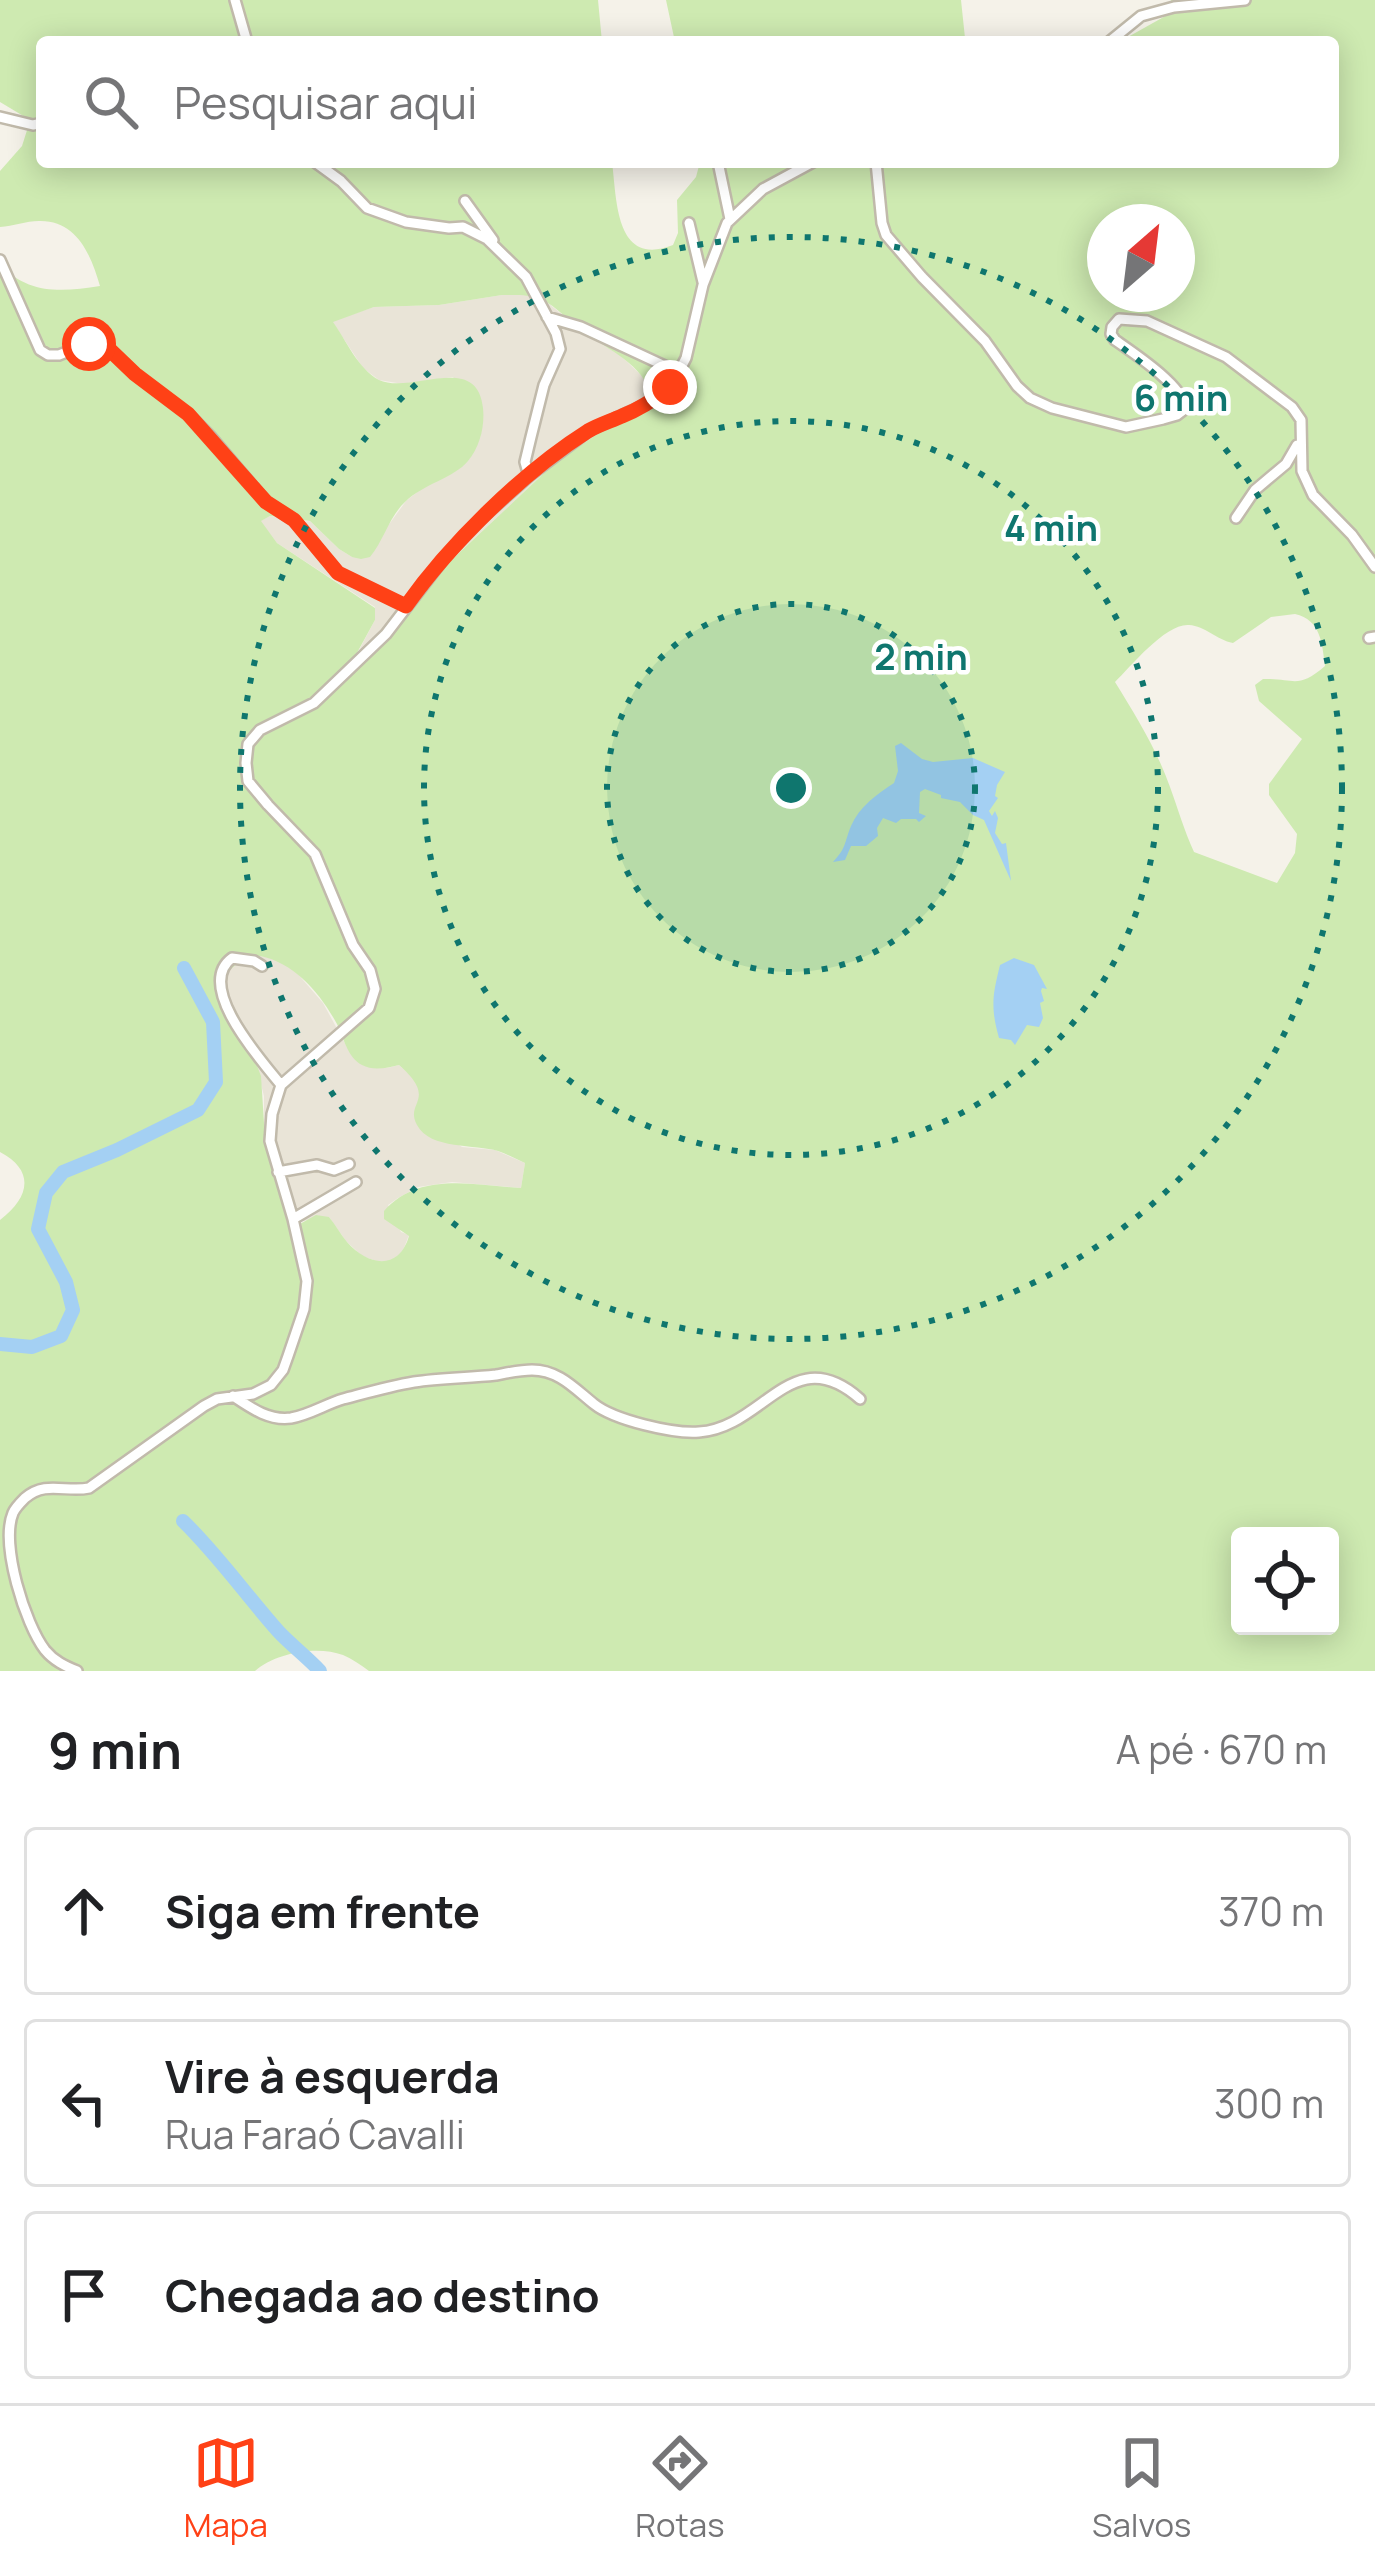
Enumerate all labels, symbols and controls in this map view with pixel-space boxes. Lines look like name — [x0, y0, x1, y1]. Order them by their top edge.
search box — [36, 36, 1339, 168]
icon: search — [78, 69, 144, 135]
text: Pesquisar aqui — [174, 71, 478, 133]
north arrow — [1087, 204, 1195, 312]
route start — [62, 317, 116, 371]
route end — [643, 360, 697, 414]
text: 6 min — [1134, 373, 1228, 422]
text: 4 min — [1004, 503, 1098, 552]
text: 2 min — [874, 632, 968, 681]
centre of rings — [770, 767, 812, 809]
map controls — [1231, 1527, 1339, 1635]
button: locate — [1231, 1527, 1339, 1635]
text: 9 min — [48, 1715, 182, 1784]
text: A pé · 670 m — [1116, 1722, 1327, 1776]
icon: ahead — [51, 1878, 117, 1944]
text: Siga em frente — [165, 1880, 480, 1942]
text: 370 m — [1218, 1884, 1324, 1938]
text: Vire à esquerda — [165, 2045, 500, 2107]
icon: left — [51, 2070, 117, 2136]
text: 300 m — [1214, 2076, 1324, 2130]
text: Rua Faraó Cavalli — [165, 2107, 465, 2161]
icon: arrive — [51, 2262, 117, 2328]
text: Chegada ao destino — [165, 2264, 599, 2326]
tab: Mapa — [184, 2430, 268, 2547]
tab: Rotas — [635, 2430, 724, 2547]
tab: Salvos — [1092, 2430, 1191, 2547]

